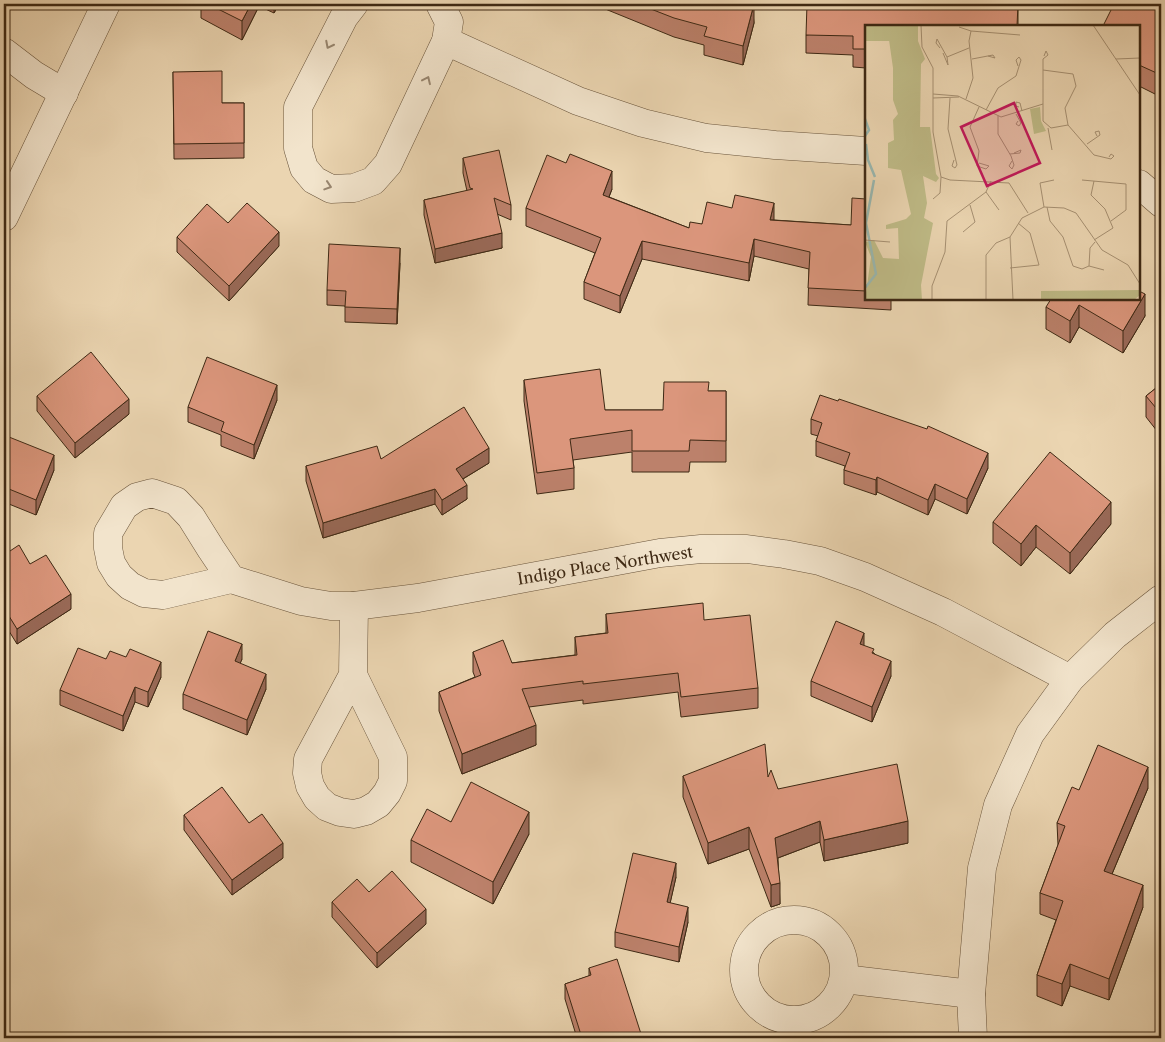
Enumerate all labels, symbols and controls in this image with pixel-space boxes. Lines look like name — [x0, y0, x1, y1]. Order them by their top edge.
inset map — [865, 25, 1140, 300]
one-way arrow — [325, 40, 335, 49]
one-way arrow — [421, 76, 432, 85]
one-way arrow — [323, 181, 332, 191]
street label: Indigo Place Northwest — [516, 541, 695, 589]

